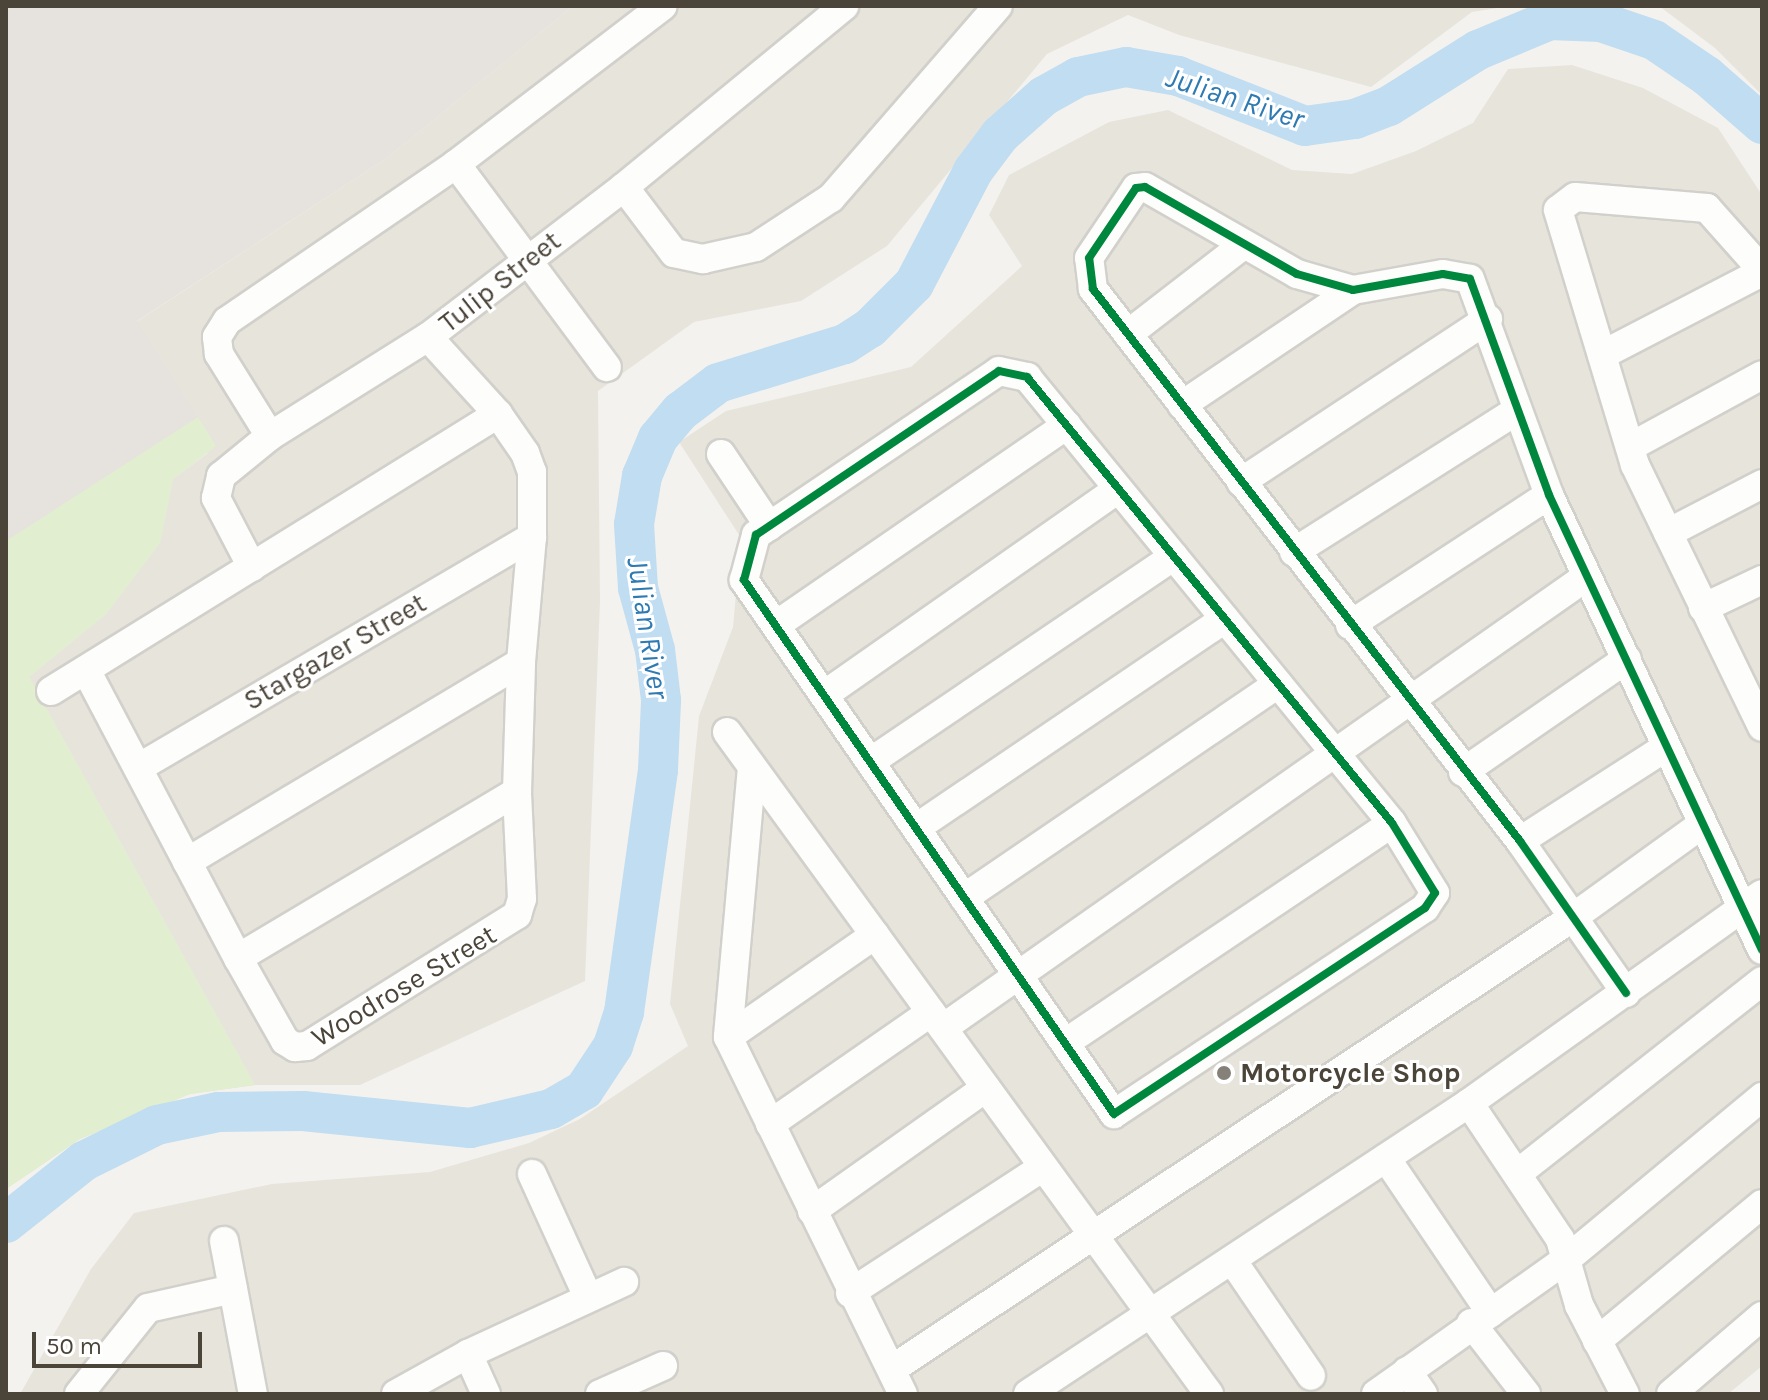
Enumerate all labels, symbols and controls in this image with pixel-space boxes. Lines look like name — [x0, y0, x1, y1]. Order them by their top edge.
water label: Julian River — [1161, 59, 1309, 137]
street label: Tulip Street — [432, 224, 568, 340]
water label: Julian River — [619, 555, 677, 701]
street label: Stargazer Street — [238, 586, 432, 718]
street label: Woodrose Street — [306, 918, 502, 1054]
place label: Motorcycle Shop — [1240, 1056, 1461, 1090]
marker: Motorcycle Shop — [1215, 1064, 1233, 1082]
scale bar — [36, 1316, 206, 1366]
text: 50 m — [46, 1332, 102, 1360]

